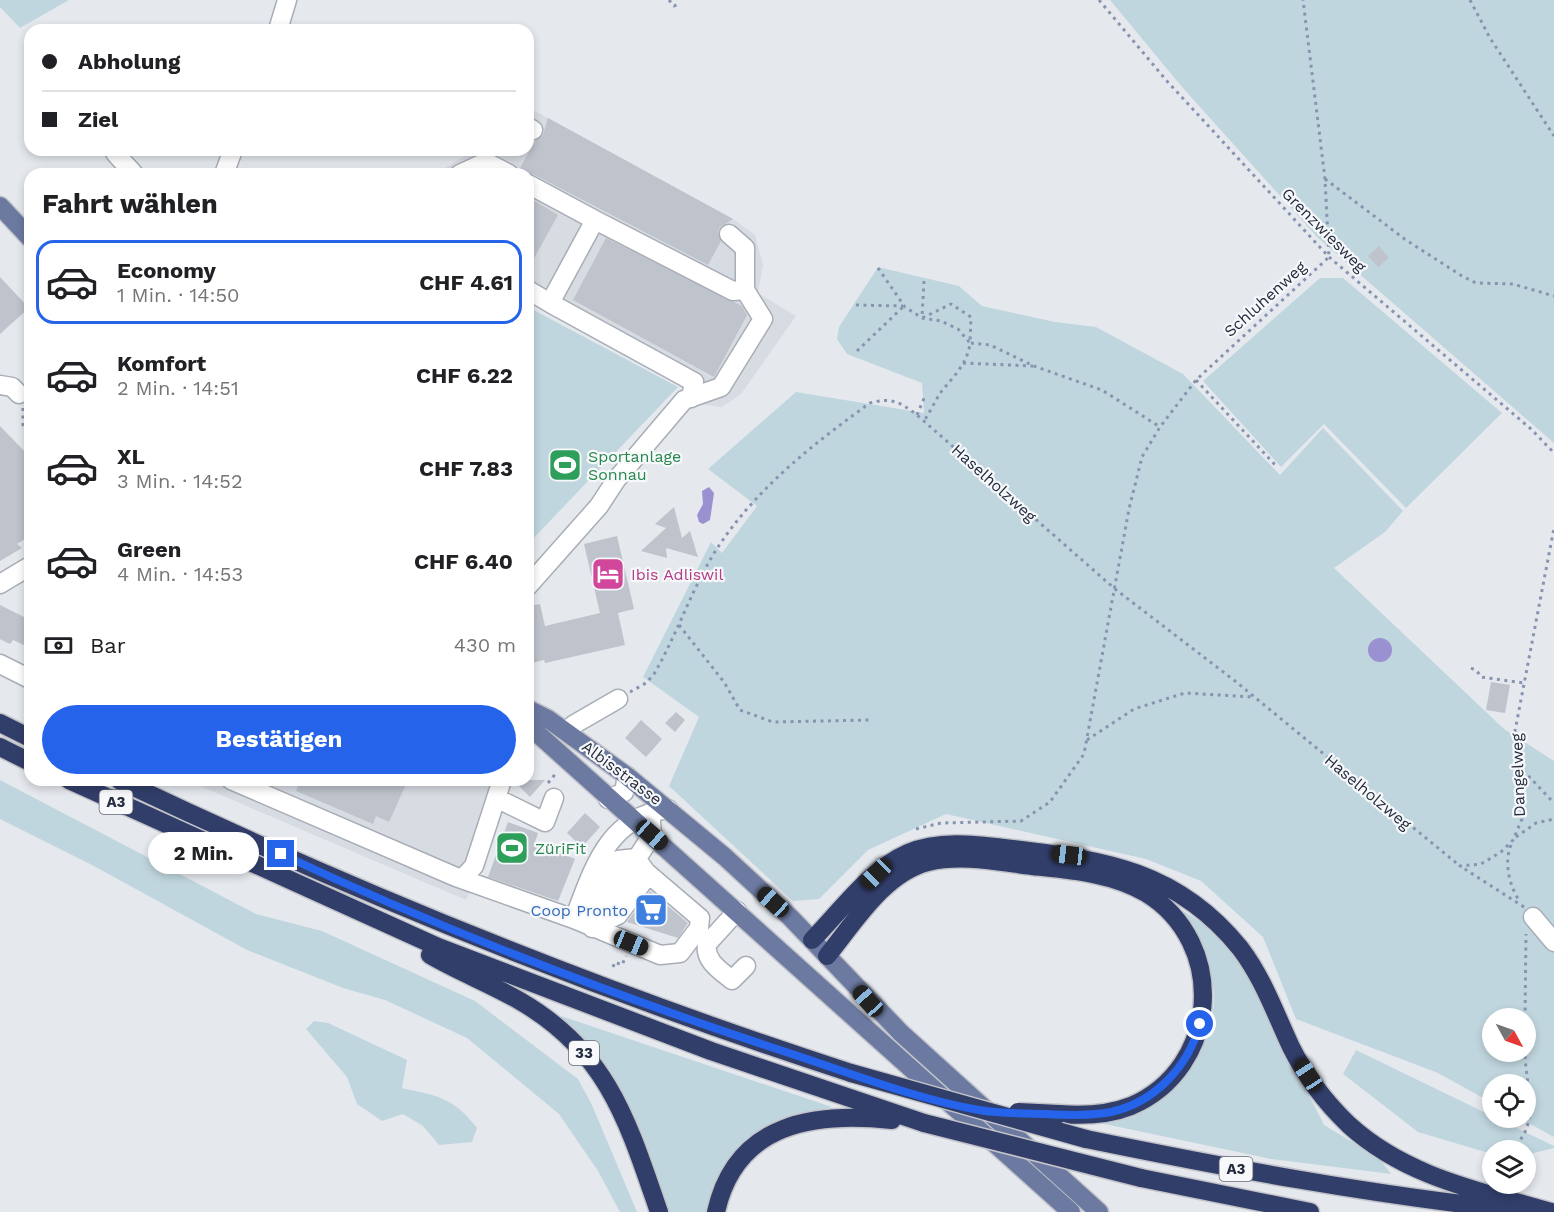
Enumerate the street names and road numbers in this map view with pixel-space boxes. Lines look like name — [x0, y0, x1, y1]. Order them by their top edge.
street label: Grenzwiesweg — [1278, 184, 1370, 276]
street label: Schluhenweg — [1220, 257, 1310, 341]
street label: Haselholzweg — [948, 440, 1041, 526]
street label: Dangelweg — [1507, 732, 1529, 817]
street label: Albisstrasse — [578, 737, 666, 809]
street label: Haselholzweg — [1321, 750, 1415, 834]
road number: A3 — [100, 790, 132, 814]
road number: 33 — [569, 1041, 599, 1065]
road number: A3 — [1220, 1157, 1252, 1181]

